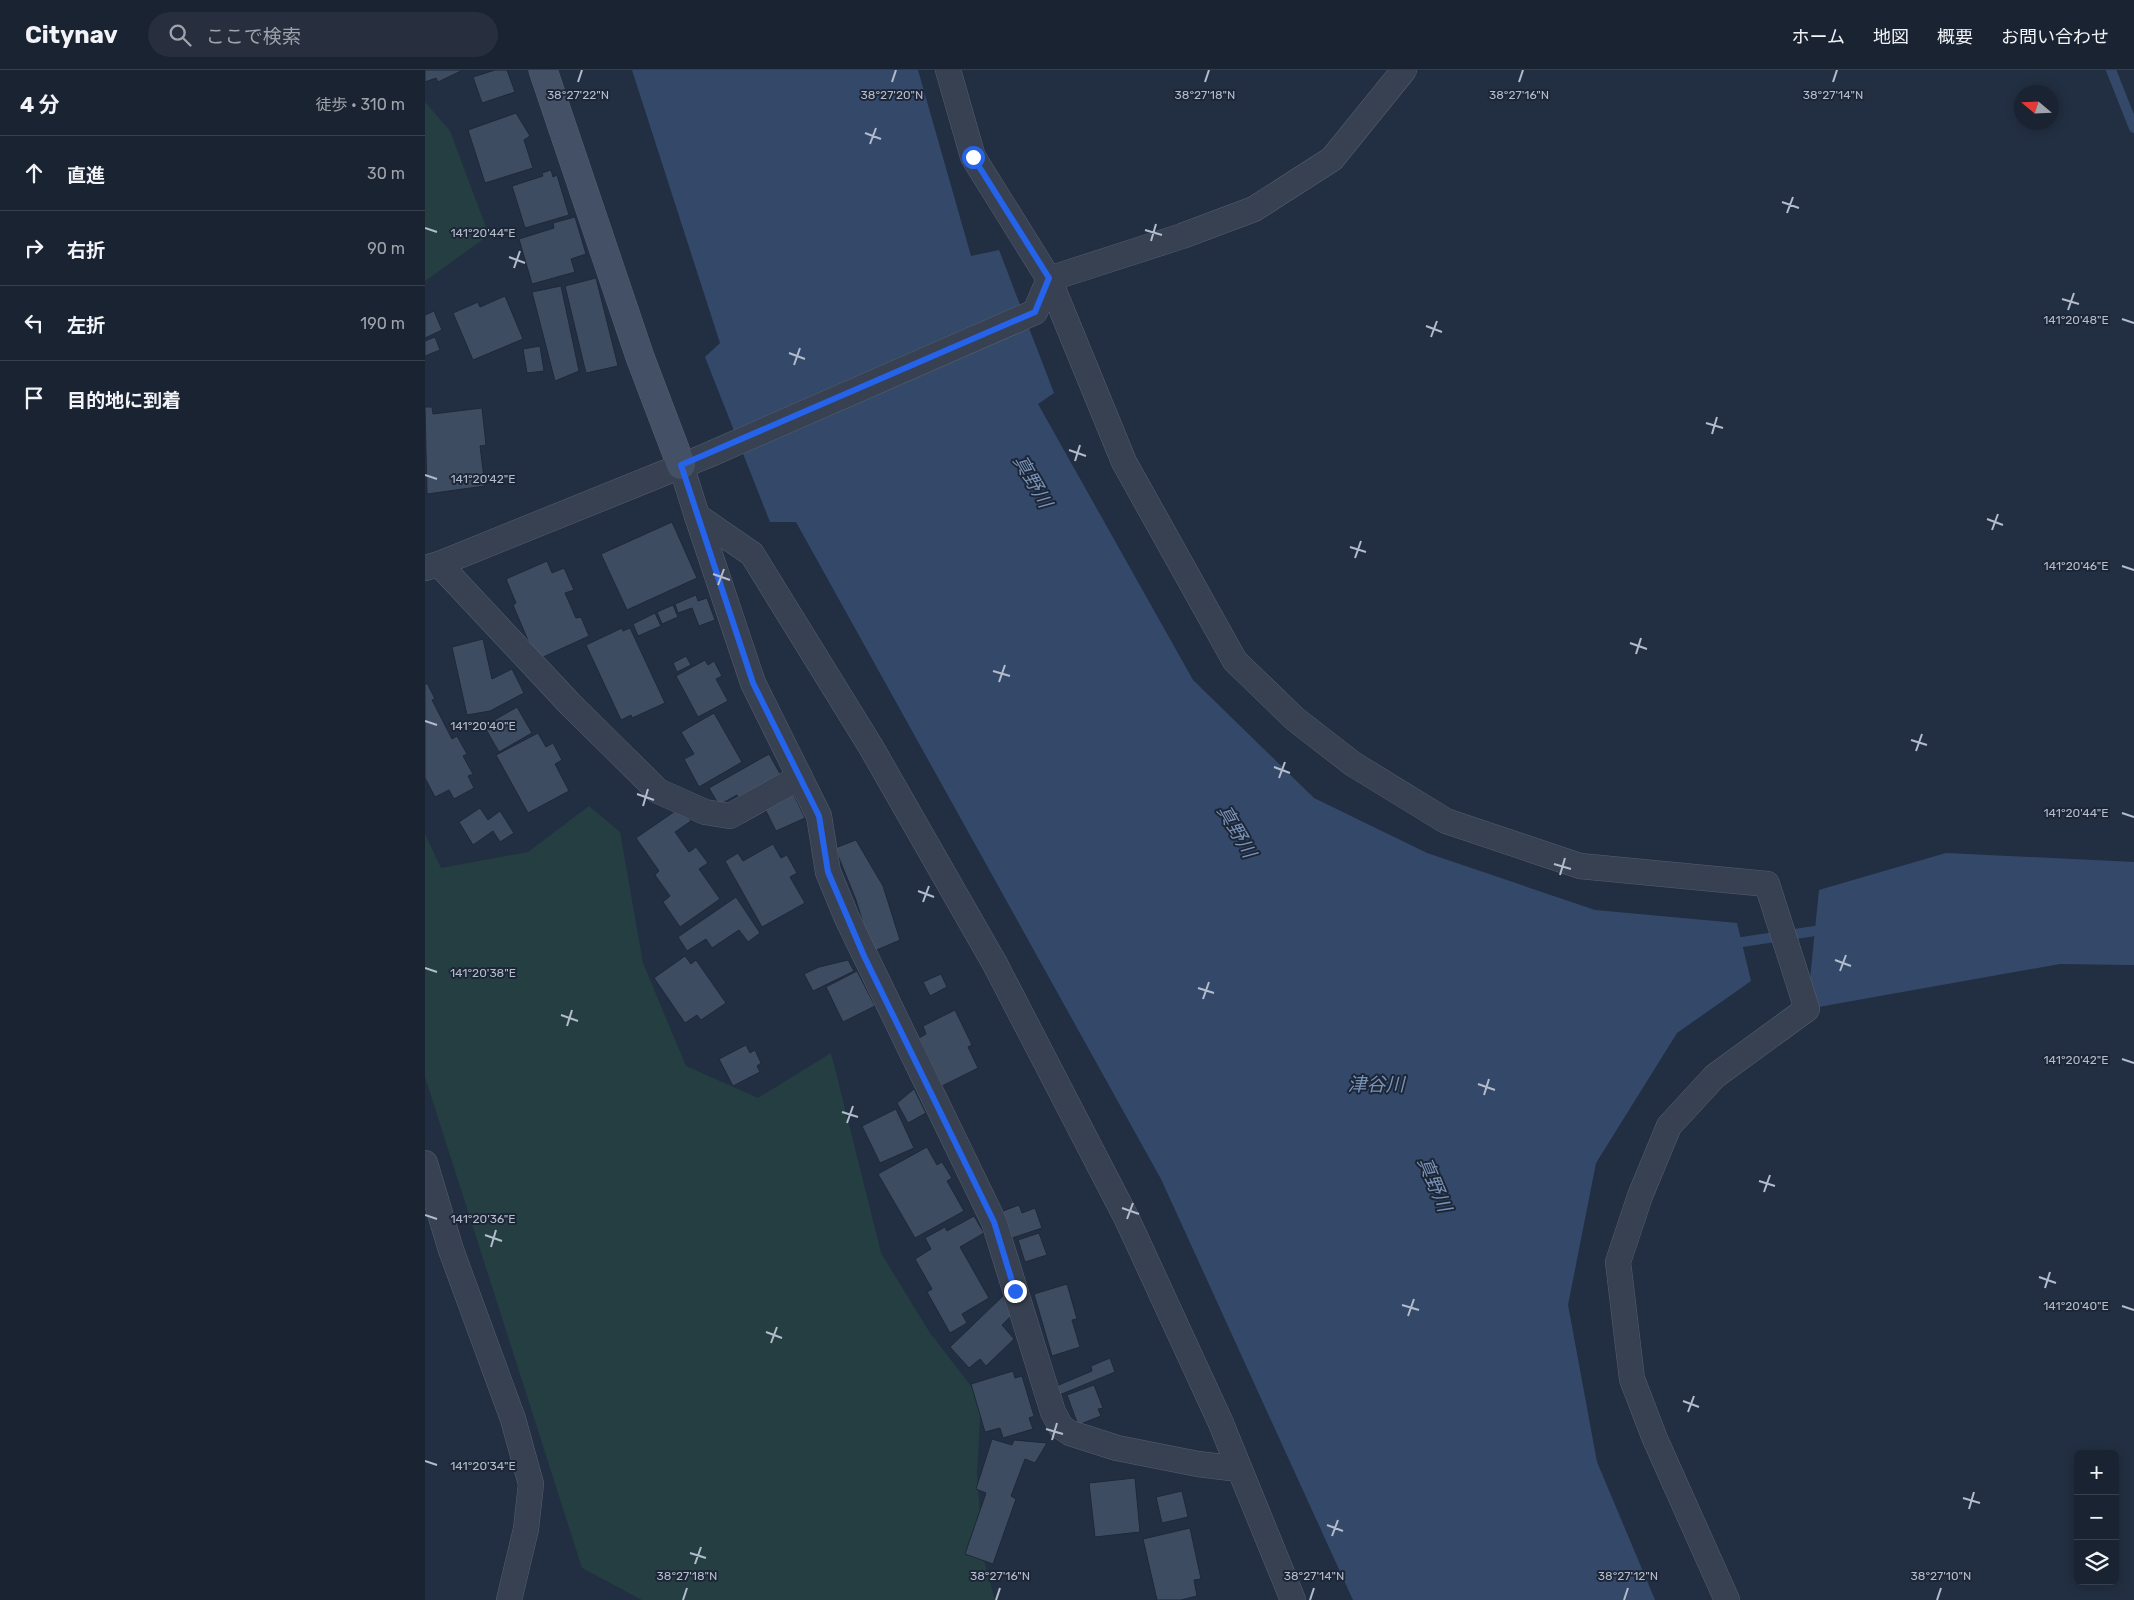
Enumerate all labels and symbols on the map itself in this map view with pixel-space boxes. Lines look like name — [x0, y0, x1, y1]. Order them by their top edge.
north arrow — [2014, 85, 2059, 130]
text: 38°27'22"N — [547, 88, 609, 102]
text: 38°27'20"N — [861, 88, 923, 102]
text: 38°27'18"N — [1175, 88, 1235, 102]
text: 38°27'16"N — [1489, 88, 1549, 102]
text: 38°27'14"N — [1803, 88, 1863, 102]
route start — [962, 146, 985, 169]
text: 141°20'44"E — [450, 226, 516, 240]
text: 141°20'48"E — [2043, 313, 2109, 327]
water label: 真野川 — [1008, 451, 1058, 513]
text: 141°20'42"E — [450, 472, 516, 486]
text: 141°20'46"E — [2044, 559, 2108, 573]
text: 141°20'40"E — [450, 719, 516, 733]
water label: 真野川 — [1212, 801, 1262, 863]
text: 141°20'44"E — [2043, 806, 2109, 820]
text: 141°20'38"E — [450, 966, 516, 980]
text: 141°20'42"E — [2043, 1053, 2109, 1067]
water label: 津谷川 — [1347, 1073, 1406, 1096]
water label: 真野川 — [1413, 1153, 1457, 1217]
text: 141°20'36"E — [450, 1212, 516, 1226]
route end — [1004, 1280, 1027, 1303]
text: 141°20'40"E — [2043, 1299, 2109, 1313]
text: 141°20'34"E — [450, 1459, 516, 1473]
text: 38°27'18"N — [657, 1569, 717, 1583]
text: 38°27'16"N — [970, 1569, 1030, 1583]
text: 38°27'14"N — [1284, 1569, 1344, 1583]
text: 38°27'12"N — [1598, 1569, 1658, 1583]
text: 38°27'10"N — [1911, 1569, 1971, 1583]

